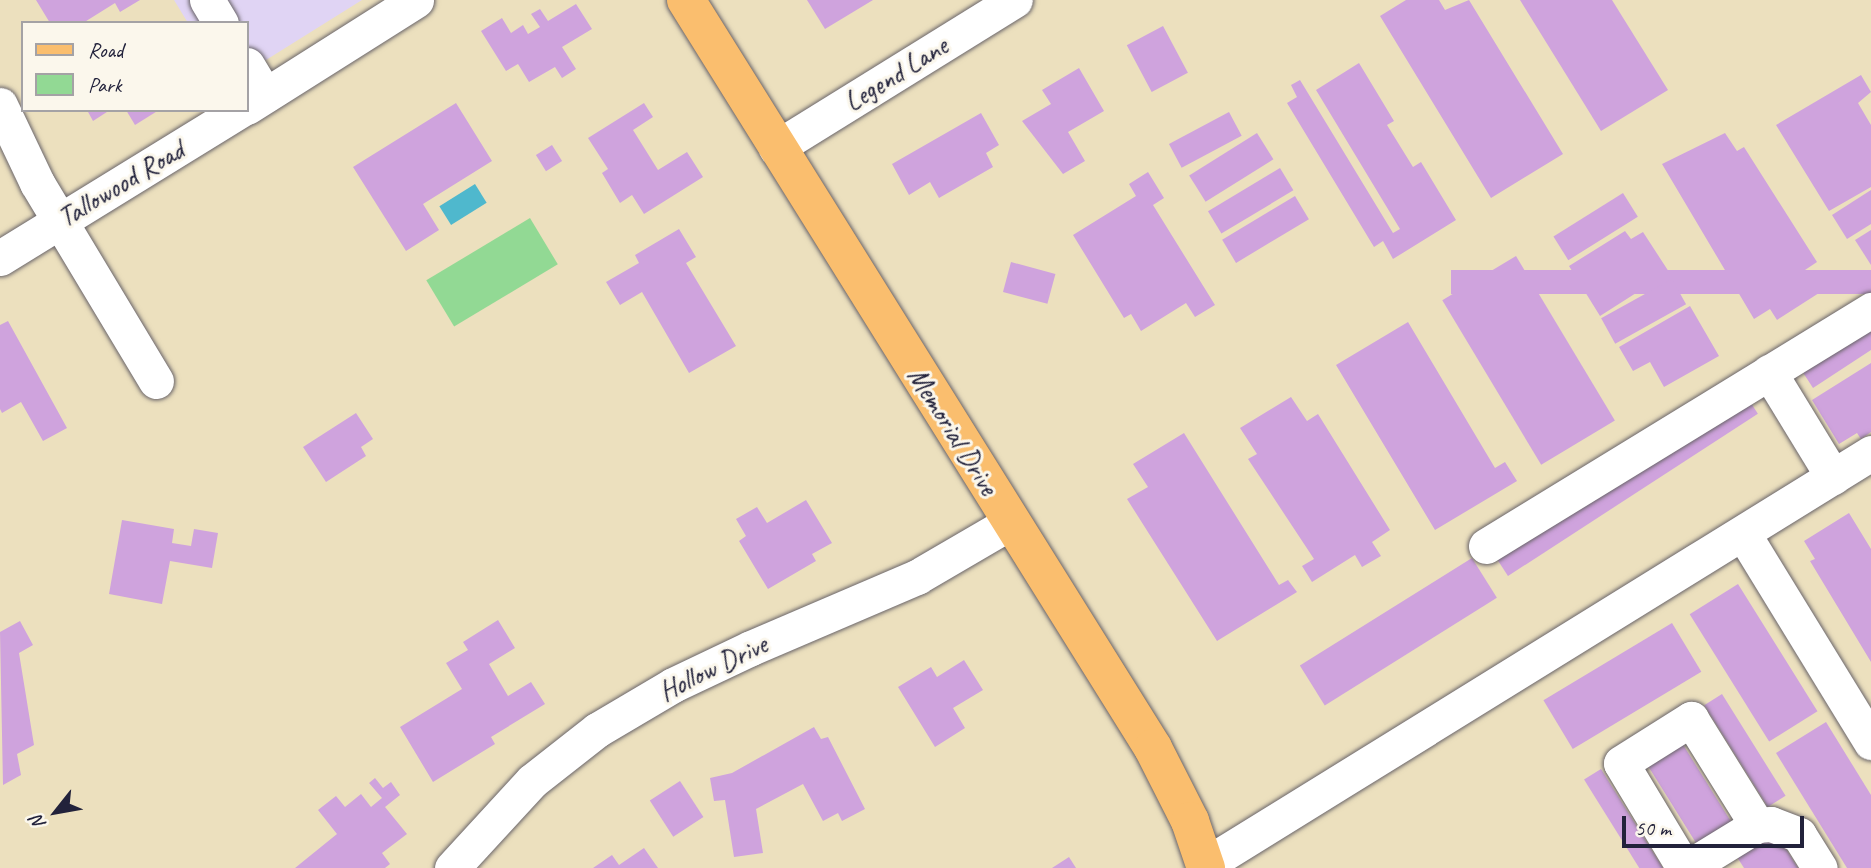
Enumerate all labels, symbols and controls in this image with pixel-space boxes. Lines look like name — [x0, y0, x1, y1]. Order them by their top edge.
legend — [21, 21, 248, 112]
street label: Legend Lane — [838, 29, 954, 119]
text: Road — [88, 37, 123, 63]
text: Park — [88, 72, 121, 98]
street label: Tallowood Road — [52, 133, 190, 235]
street label: Memorial Drive — [901, 361, 1005, 501]
street label: Hollow Drive — [653, 627, 773, 709]
north arrow — [21, 777, 91, 847]
scale bar — [1626, 802, 1808, 846]
text: N — [25, 812, 51, 834]
text: 50 m — [1635, 815, 1671, 841]

